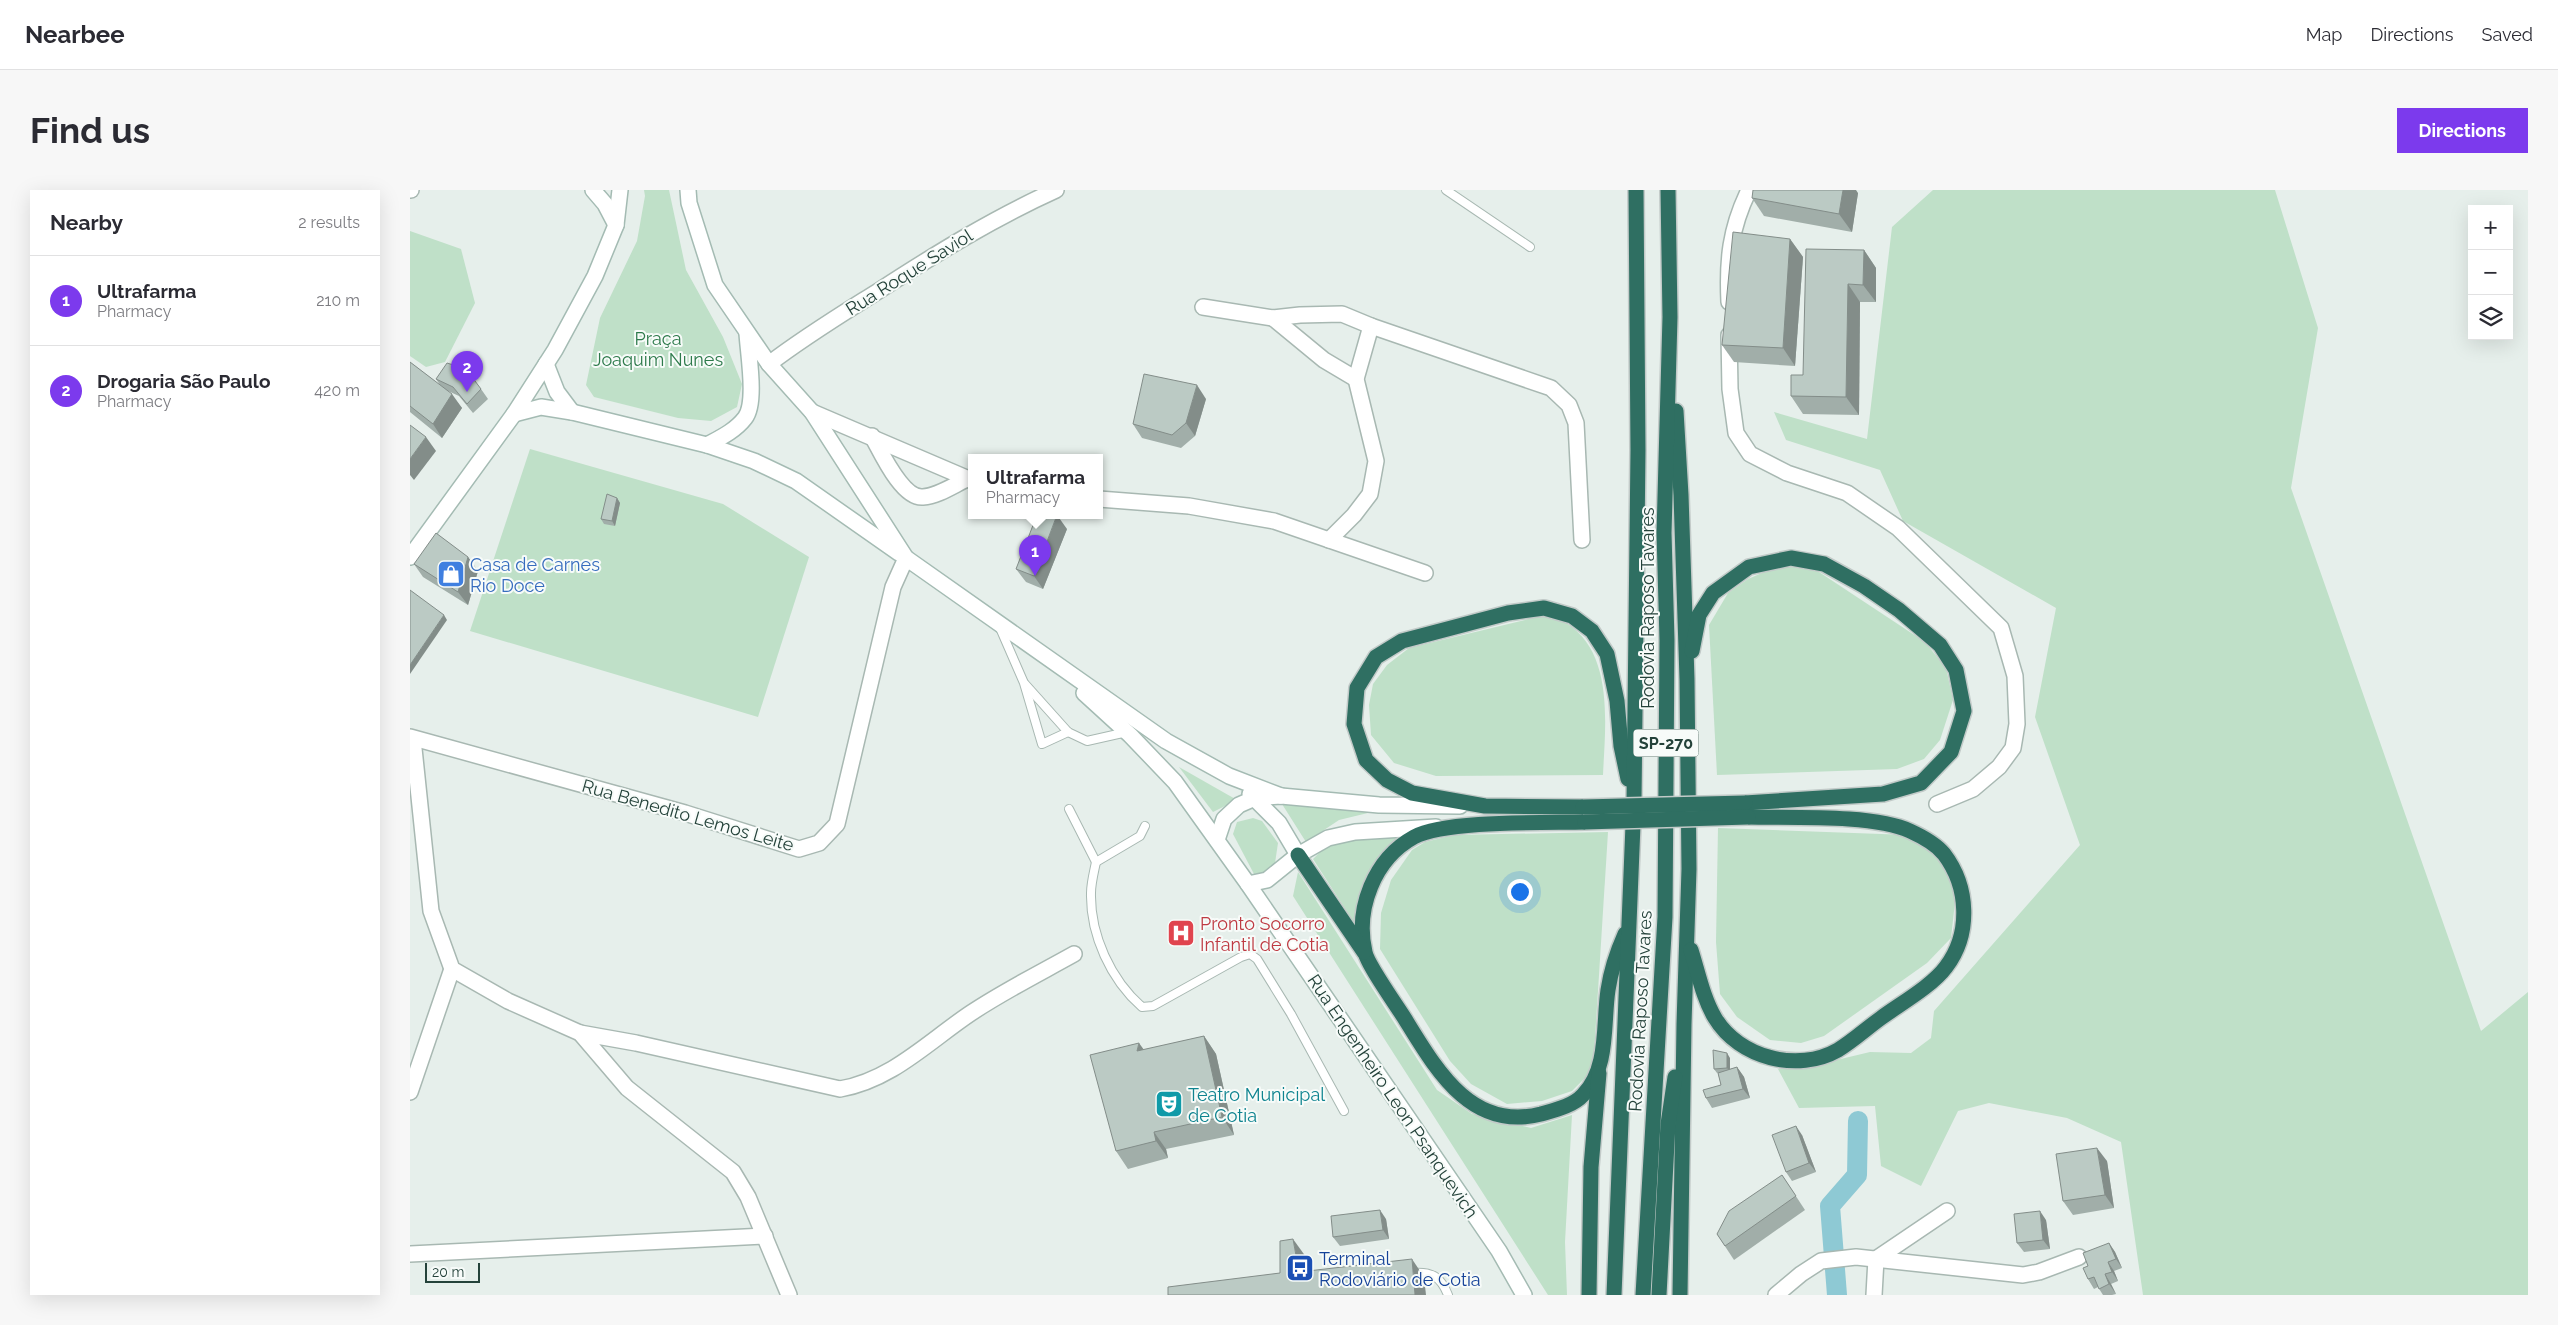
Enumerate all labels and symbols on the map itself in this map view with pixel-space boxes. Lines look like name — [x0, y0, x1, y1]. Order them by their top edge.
street label: Rua Roque Saviol — [842, 225, 976, 319]
park label: Praça Joaquim Nunes — [593, 328, 723, 370]
pin: 2 — [451, 351, 483, 392]
street label: Rodovia Raposo Tavares — [1637, 507, 1658, 709]
pin: 1 — [1019, 535, 1051, 576]
place label: Casa de Carnes Rio Doce — [470, 554, 600, 596]
shop icon: Casa de Carnes Rio Doce — [436, 559, 466, 589]
road number: SP-270 — [1634, 730, 1698, 756]
street label: Rua Benedito Lemos Leite — [580, 775, 797, 855]
your location — [1507, 879, 1533, 905]
street label: Rodovia Raposo Tavares — [1624, 910, 1656, 1112]
place label: Pronto Socorro Infantil de Cotia — [1200, 913, 1329, 955]
hospital icon: Pronto Socorro Infantil de Cotia — [1166, 918, 1196, 948]
street label: Rua Engenheiro Leon Psanquevich — [1303, 970, 1483, 1222]
place label: Teatro Municipal de Cotia — [1188, 1084, 1325, 1126]
theatre icon: Teatro Municipal de Cotia — [1154, 1089, 1184, 1119]
place label: Terminal Rodoviário de Cotia — [1319, 1248, 1481, 1290]
bus stop icon: Terminal Rodoviário de Cotia — [1285, 1253, 1315, 1283]
scale bar — [425, 1260, 480, 1283]

